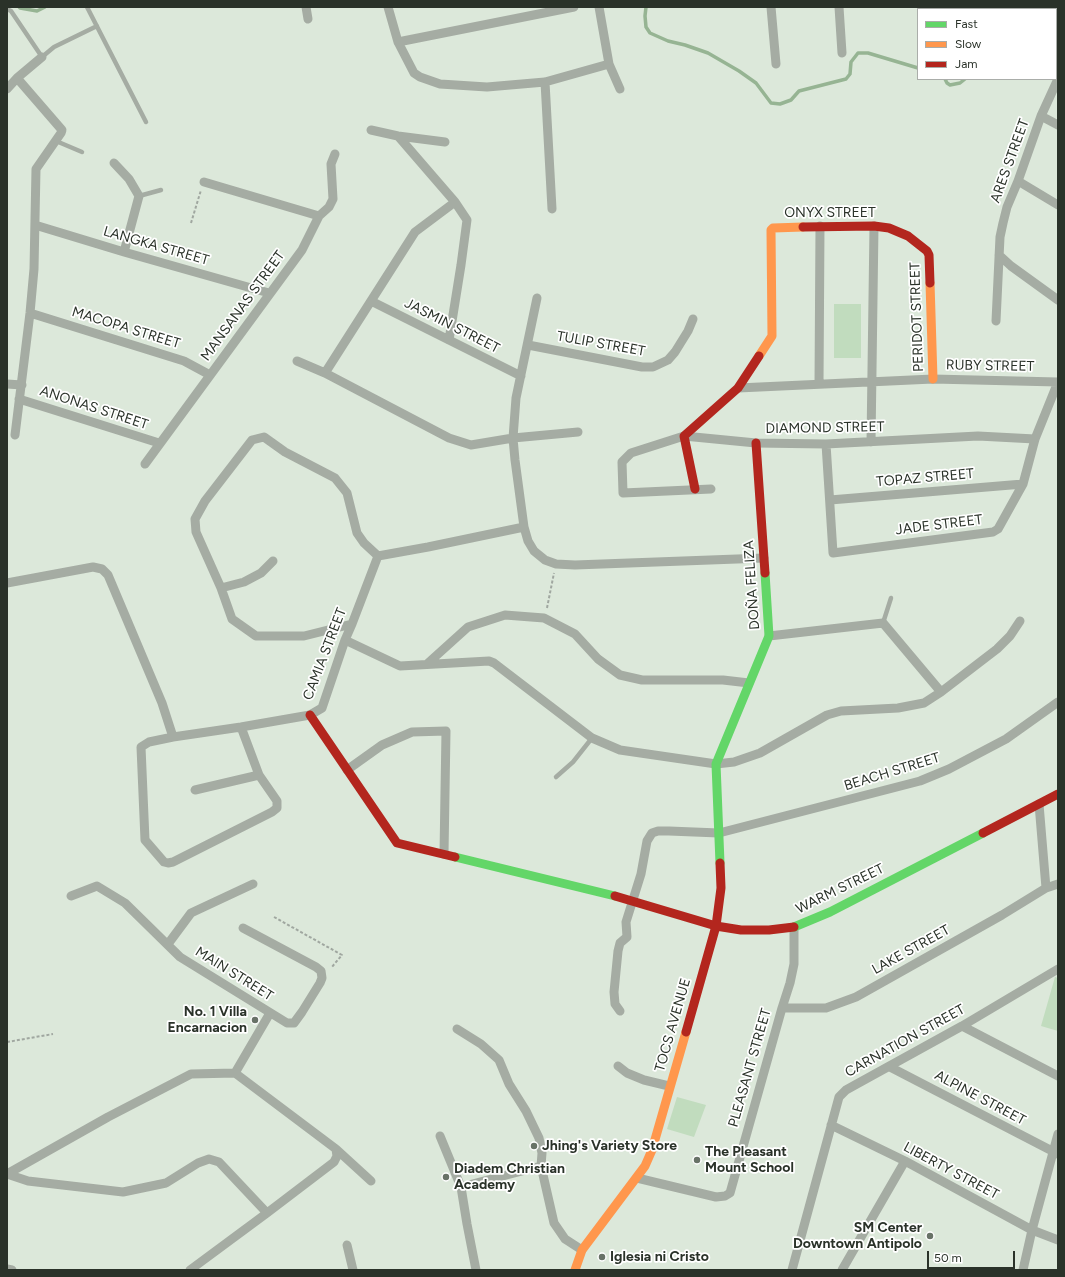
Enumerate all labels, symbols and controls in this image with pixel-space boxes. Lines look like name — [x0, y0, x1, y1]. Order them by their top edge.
legend — [917, 8, 1057, 80]
text: Fast — [955, 17, 978, 31]
text: Slow — [955, 37, 981, 51]
text: Jam — [955, 57, 978, 71]
street label: ARES STREET — [987, 117, 1033, 205]
street label: ONYX STREET — [784, 205, 876, 221]
street label: LANGKA STREET — [101, 223, 211, 269]
street label: MANSANAS STREET — [197, 248, 289, 364]
street label: PERIDOT STREET — [907, 262, 927, 372]
street label: JASMIN STREET — [402, 295, 502, 357]
street label: MACOPA STREET — [70, 304, 182, 352]
street label: TULIP STREET — [555, 328, 647, 360]
street label: RUBY STREET — [946, 357, 1034, 375]
street label: ANONAS STREET — [38, 383, 150, 433]
street label: DIAMOND STREET — [765, 419, 885, 437]
street label: TOPAZ STREET — [875, 465, 975, 491]
street label: JADE STREET — [895, 511, 983, 539]
street label: DOÑA FELIZA — [740, 540, 764, 630]
street label: CAMIA STREET — [300, 605, 350, 703]
street label: BEACH STREET — [842, 749, 942, 795]
street label: WARM STREET — [793, 860, 887, 918]
street label: LAKE STREET — [869, 922, 953, 978]
street label: MAIN STREET — [192, 943, 276, 1005]
street label: TOCS AVENUE — [652, 976, 694, 1074]
street label: CARNATION STREET — [842, 1001, 968, 1081]
place label: No. 1 Villa Encarnacion — [168, 1004, 247, 1036]
street label: PLEASANT STREET — [725, 1007, 775, 1129]
marker: No. 1 Villa Encarnacion — [250, 1015, 260, 1025]
street label: ALPINE STREET — [932, 1067, 1028, 1129]
place label: Jhing's Variety Store — [542, 1138, 677, 1154]
street label: LIBERTY STREET — [900, 1139, 1002, 1203]
marker: Jhing's Variety Store — [529, 1141, 539, 1151]
place label: The Pleasant Mount School — [705, 1144, 794, 1176]
marker: The Pleasant Mount School — [692, 1155, 702, 1165]
place label: Diadem Christian Academy — [454, 1161, 565, 1194]
marker: Diadem Christian Academy — [441, 1172, 451, 1182]
place label: SM Center Downtown Antipolo — [793, 1220, 922, 1252]
marker: SM Center Downtown Antipolo — [925, 1231, 935, 1241]
scale bar — [929, 1243, 1017, 1269]
place label: Iglesia ni Cristo — [610, 1249, 709, 1265]
text: 50 m — [934, 1251, 962, 1265]
marker: Iglesia ni Cristo — [597, 1252, 607, 1262]

